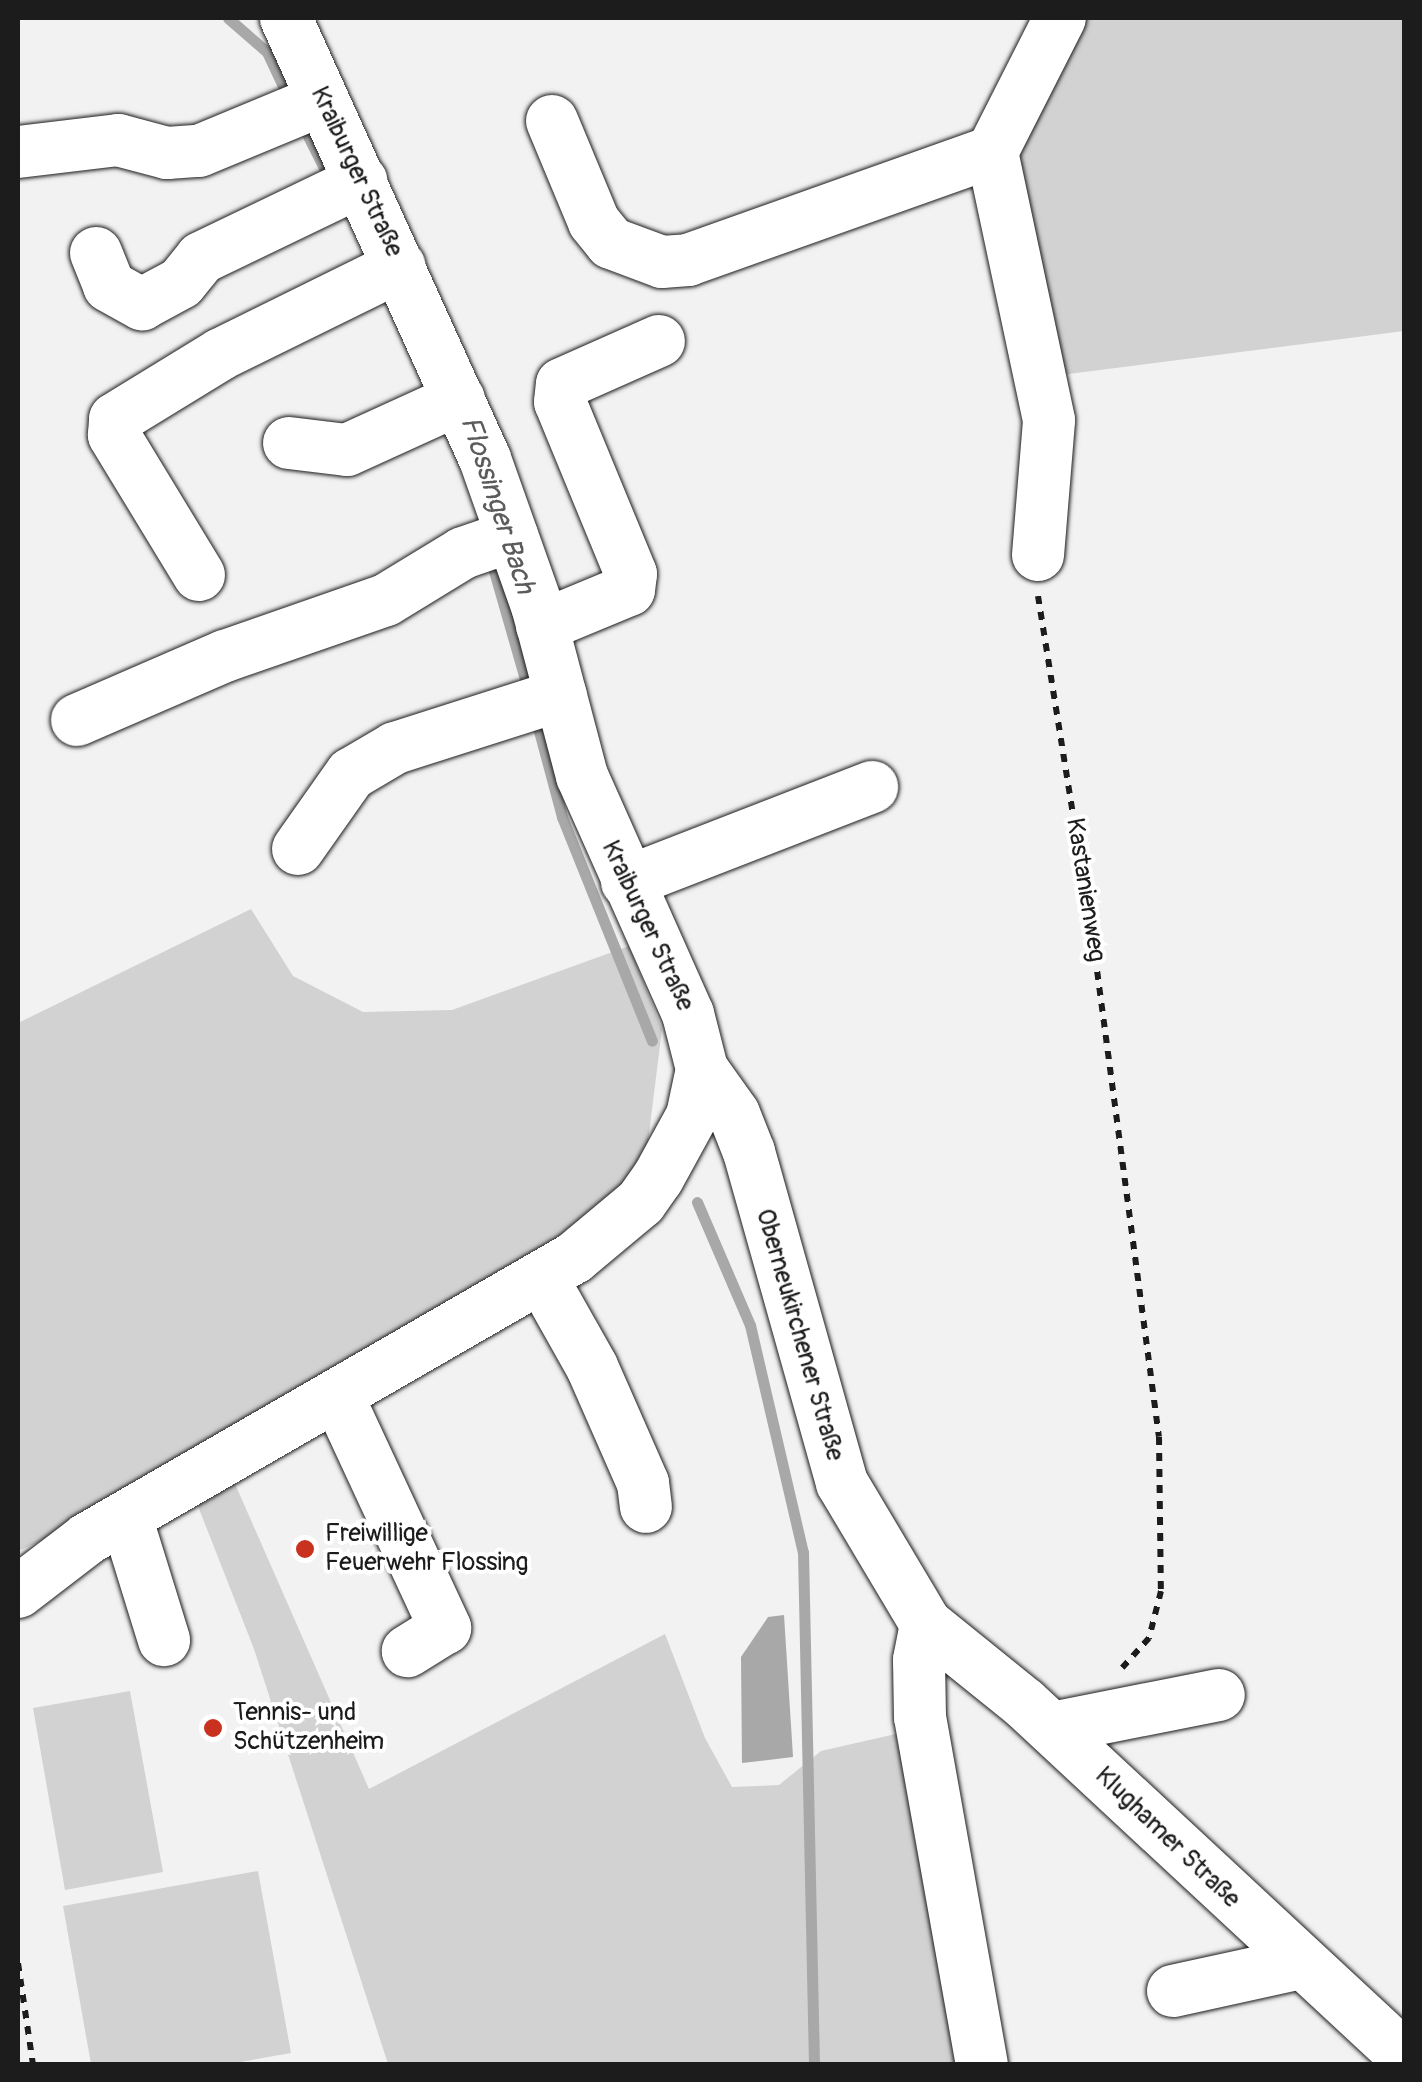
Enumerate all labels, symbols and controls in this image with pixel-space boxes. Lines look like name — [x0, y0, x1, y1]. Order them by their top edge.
street label: Kraiburger Straße — [303, 82, 409, 262]
water label: Flossinger Bach — [453, 412, 541, 598]
street label: Kastanienweg — [1059, 816, 1111, 964]
street label: Kraiburger Straße — [594, 836, 700, 1016]
street label: Oberneukirchener Straße — [749, 1206, 849, 1464]
place label: Freiwillige Feuerwehr Flossing — [325, 1520, 528, 1579]
marker: Freiwillige Feuerwehr Flossing — [294, 1538, 316, 1560]
place label: Tennis- und Schützenheim — [233, 1699, 384, 1758]
marker: Tennis- und Schützenheim — [202, 1717, 224, 1739]
street label: Klughamer Straße — [1088, 1761, 1246, 1915]

